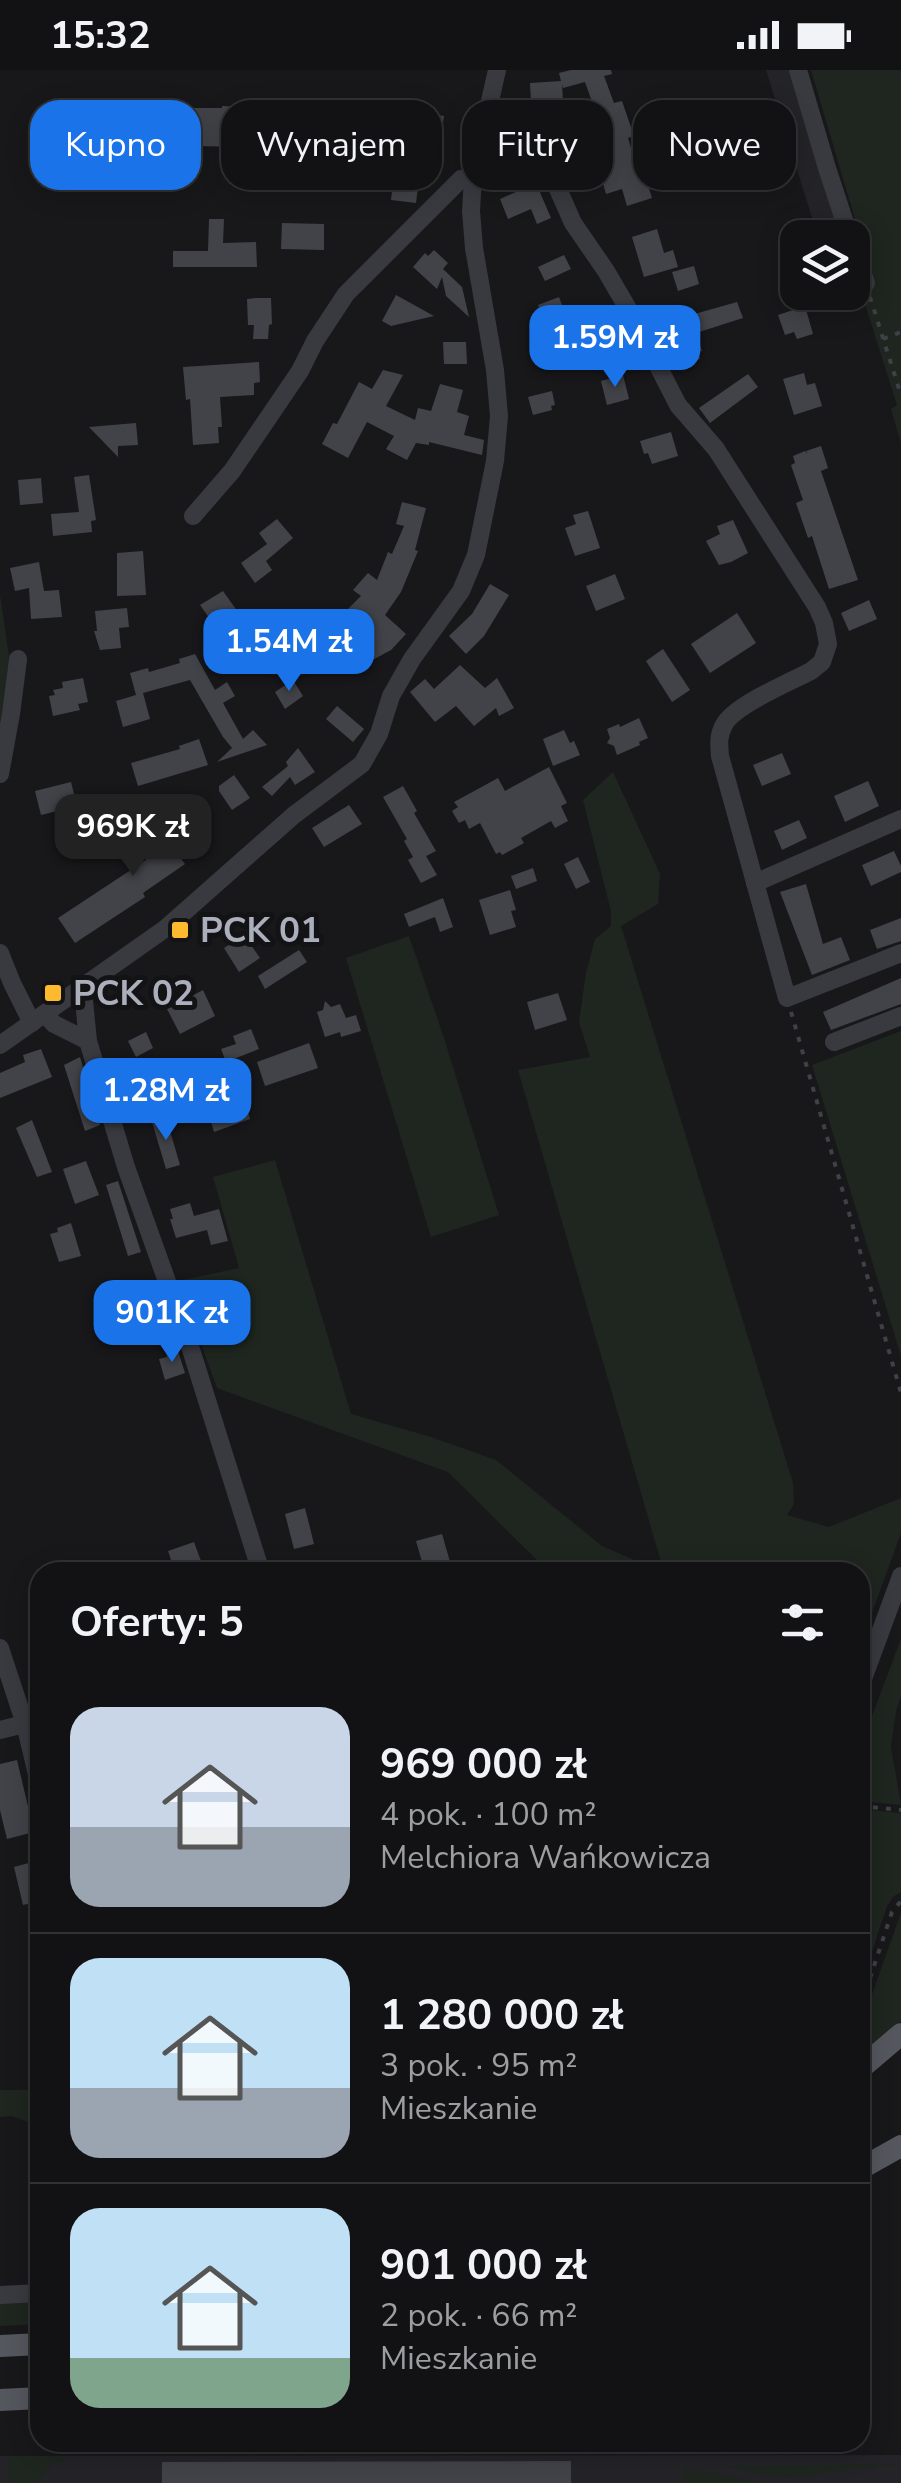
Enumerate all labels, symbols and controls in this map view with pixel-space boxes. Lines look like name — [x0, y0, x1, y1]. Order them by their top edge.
text: 15:32 — [50, 10, 151, 61]
chip: Kupno — [30, 100, 201, 190]
chip: Wynajem — [221, 100, 442, 190]
chip: Filtry — [462, 100, 613, 190]
chip: Nowe — [633, 100, 796, 190]
map controls — [780, 220, 870, 310]
button: layers — [780, 220, 870, 310]
pin: 1.59M zł — [512, 305, 718, 390]
text: 1.59M zł — [551, 316, 679, 359]
pin: 1.54M zł — [186, 609, 392, 694]
text: 1.54M zł — [225, 620, 353, 663]
pin: 969K zł — [41, 794, 225, 879]
text: 969K zł — [77, 805, 189, 848]
place label: PCK 01 — [200, 907, 321, 954]
marker: PCK 01 — [169, 919, 191, 941]
place label: PCK 02 — [73, 970, 194, 1017]
marker: PCK 02 — [42, 982, 64, 1004]
pin: 1.28M zł — [63, 1058, 269, 1143]
text: 1.28M zł — [102, 1069, 230, 1112]
pin: 901K zł — [80, 1280, 264, 1365]
text: 901K zł — [116, 1291, 228, 1334]
text: Oferty: 5 — [70, 1594, 244, 1651]
icon: filters — [775, 1595, 830, 1650]
text: 969 000 zł — [380, 1736, 587, 1793]
icon: home — [150, 1747, 270, 1867]
text: 4 pok. · 100 m² — [380, 1793, 597, 1836]
text: Melchiora Wańkowicza — [380, 1836, 711, 1879]
text: 1 280 000 zł — [380, 1987, 624, 2044]
icon: home — [150, 1998, 270, 2118]
text: 3 pok. · 95 m² — [380, 2044, 577, 2087]
text: Mieszkanie — [380, 2087, 537, 2130]
text: 901 000 zł — [380, 2237, 587, 2294]
icon: home — [150, 2248, 270, 2368]
text: 2 pok. · 66 m² — [380, 2294, 577, 2337]
text: Mieszkanie — [380, 2337, 537, 2380]

